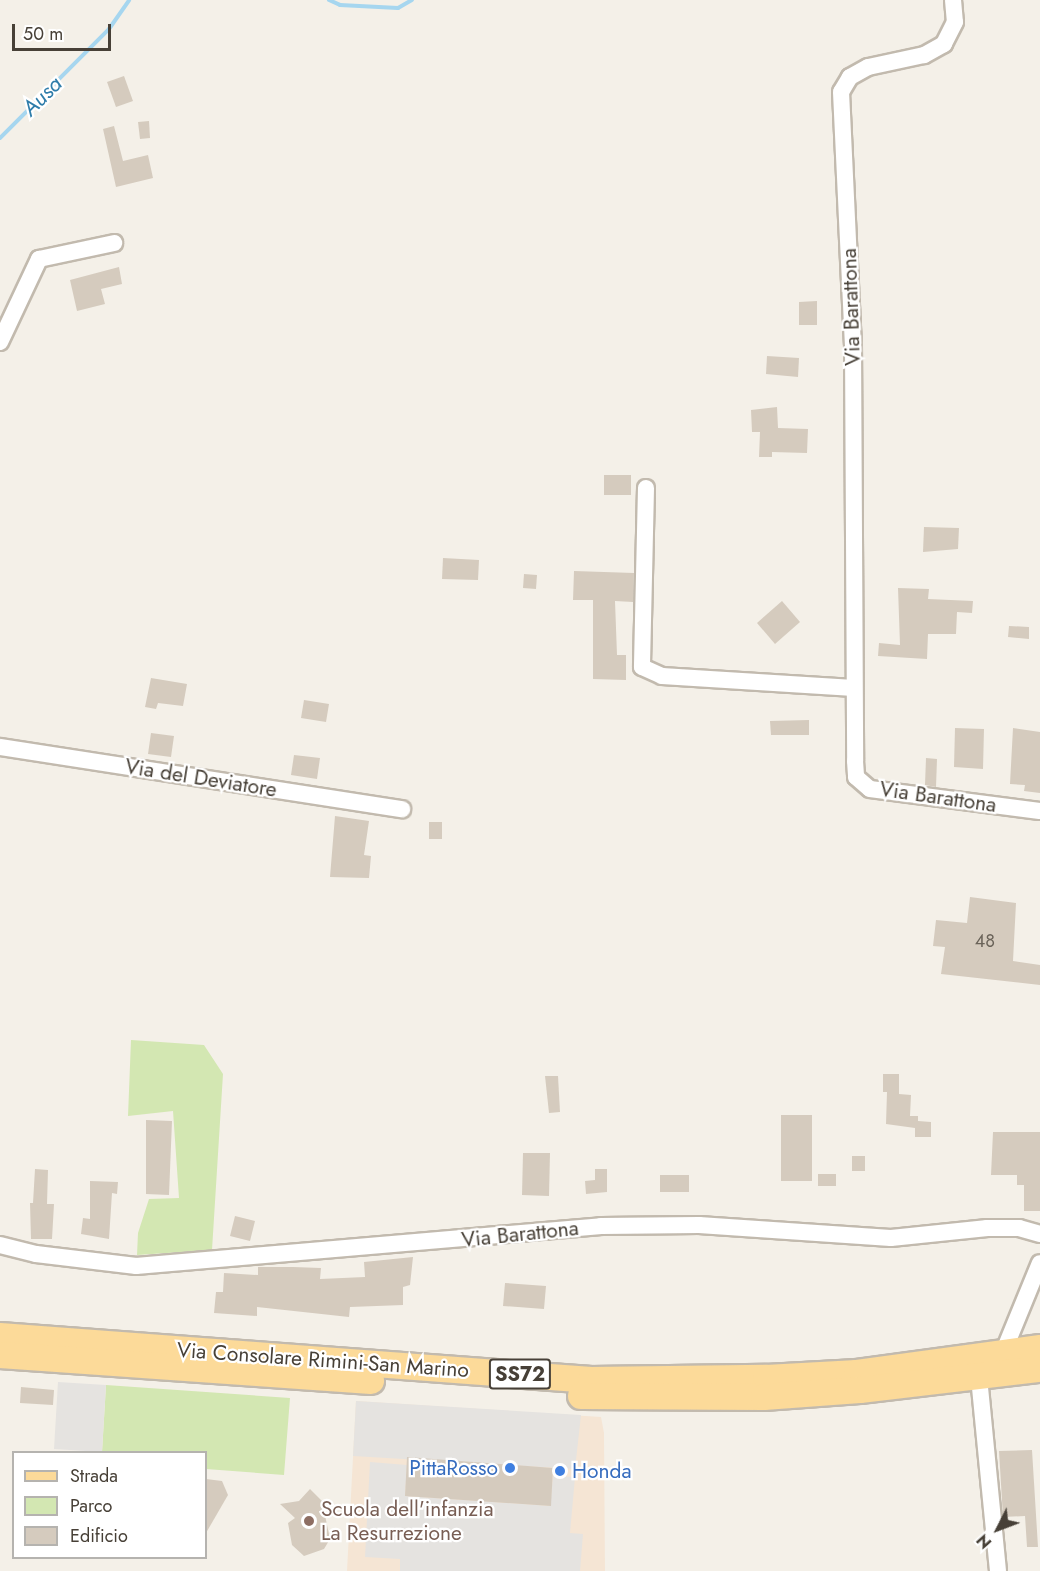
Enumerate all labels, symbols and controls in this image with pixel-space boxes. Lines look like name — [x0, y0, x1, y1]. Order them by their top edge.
scale bar — [15, 12, 114, 50]
text: 50 m — [23, 21, 63, 47]
water label: Ausa — [17, 71, 67, 121]
street label: Via Barattona — [836, 248, 866, 366]
street label: Via del Deviatore — [123, 754, 279, 802]
street label: Via Barattona — [878, 776, 998, 818]
house number: 48 — [975, 930, 995, 952]
street label: Via Barattona — [460, 1215, 580, 1253]
street label: Via Consolare Rimini-San Marino — [176, 1337, 470, 1383]
road number: SS72 — [488, 1357, 552, 1391]
legend — [12, 1451, 207, 1559]
place label: PittaRosso — [409, 1455, 498, 1481]
place label: Honda — [572, 1458, 632, 1484]
marker: PittaRosso — [503, 1461, 517, 1475]
text: Strada — [70, 1463, 118, 1489]
marker: Honda — [553, 1464, 567, 1478]
text: Parco — [70, 1493, 112, 1519]
place label: Scuola dell'infanzia La Resurrezione — [321, 1496, 494, 1546]
north arrow — [968, 1499, 1028, 1559]
marker: Scuola dell'infanzia La Resurrezione — [302, 1514, 316, 1528]
text: Edificio — [70, 1523, 128, 1549]
text: N — [971, 1529, 997, 1554]

